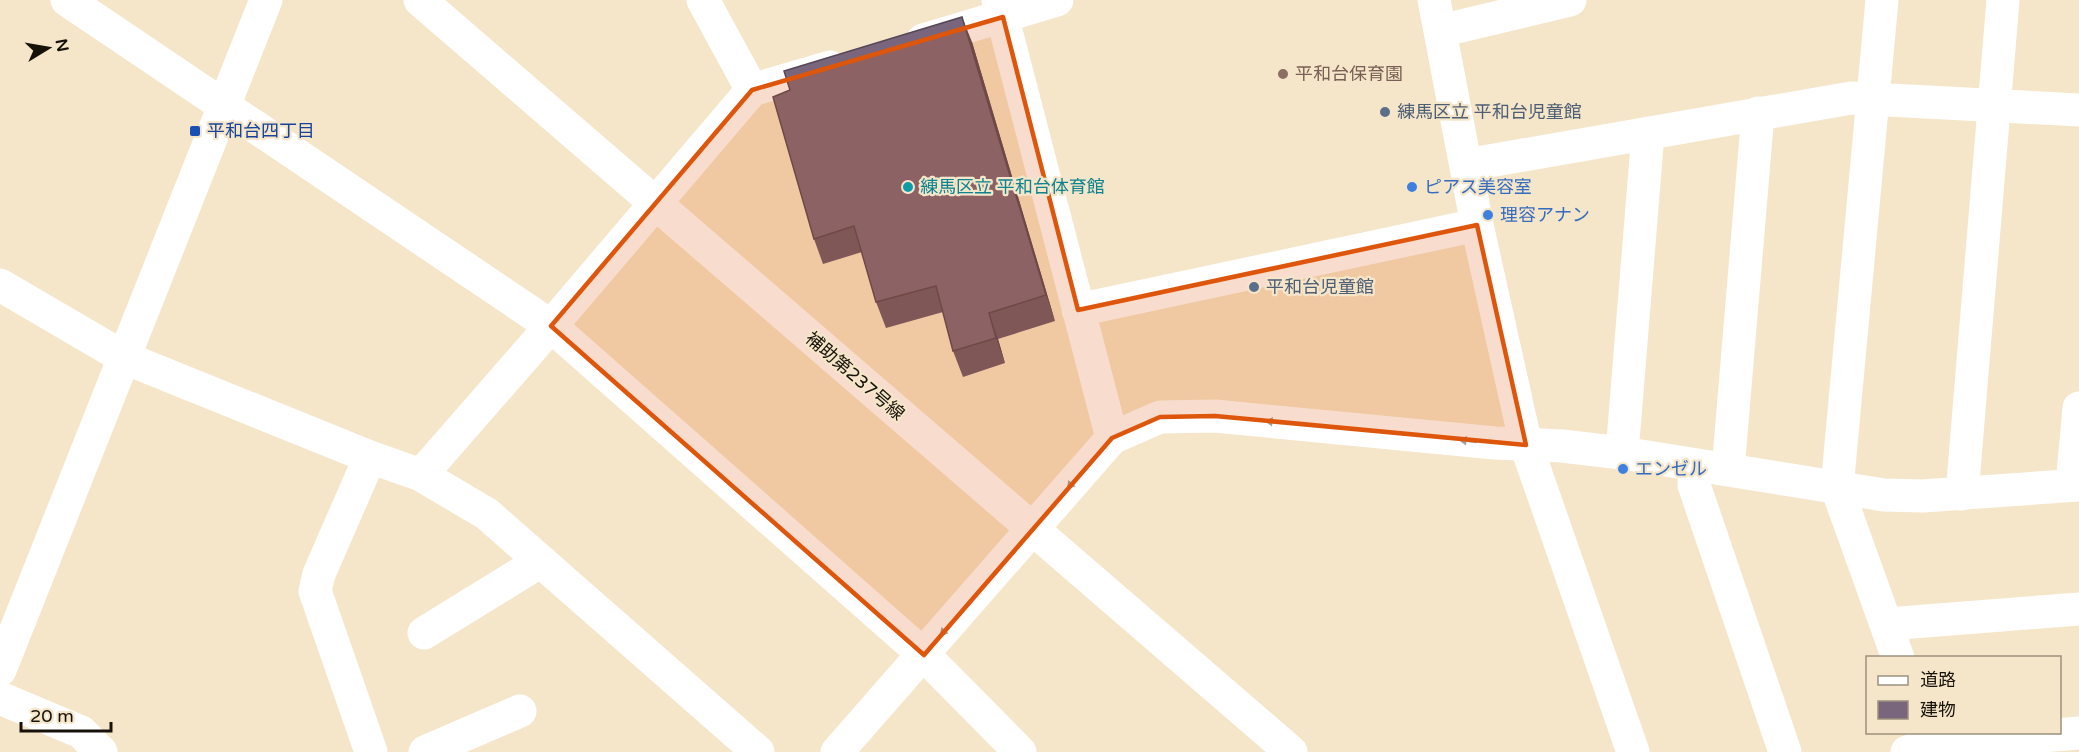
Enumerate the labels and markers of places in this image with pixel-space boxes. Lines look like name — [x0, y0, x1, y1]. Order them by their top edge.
place label: 平和台保育園 — [1295, 63, 1403, 85]
marker: 平和台保育園 — [1276, 67, 1290, 81]
place label: 練馬区立 平和台児童館 — [1397, 101, 1582, 123]
marker: 練馬区立 平和台児童館 — [1378, 105, 1392, 119]
place label: 平和台四丁目 — [207, 120, 315, 142]
marker: 平和台四丁目 — [188, 124, 202, 138]
place label: 練馬区立 平和台体育館 — [920, 176, 1105, 198]
place label: ピアス美容室 — [1424, 176, 1532, 198]
marker: 練馬区立 平和台体育館 — [901, 180, 915, 194]
marker: ピアス美容室 — [1405, 180, 1419, 194]
place label: 理容アナン — [1500, 204, 1590, 226]
marker: 理容アナン — [1481, 208, 1495, 222]
place label: 平和台児童館 — [1266, 276, 1374, 298]
marker: 平和台児童館 — [1247, 280, 1261, 294]
place label: エンゼル — [1635, 458, 1707, 480]
marker: エンゼル — [1616, 462, 1630, 476]

